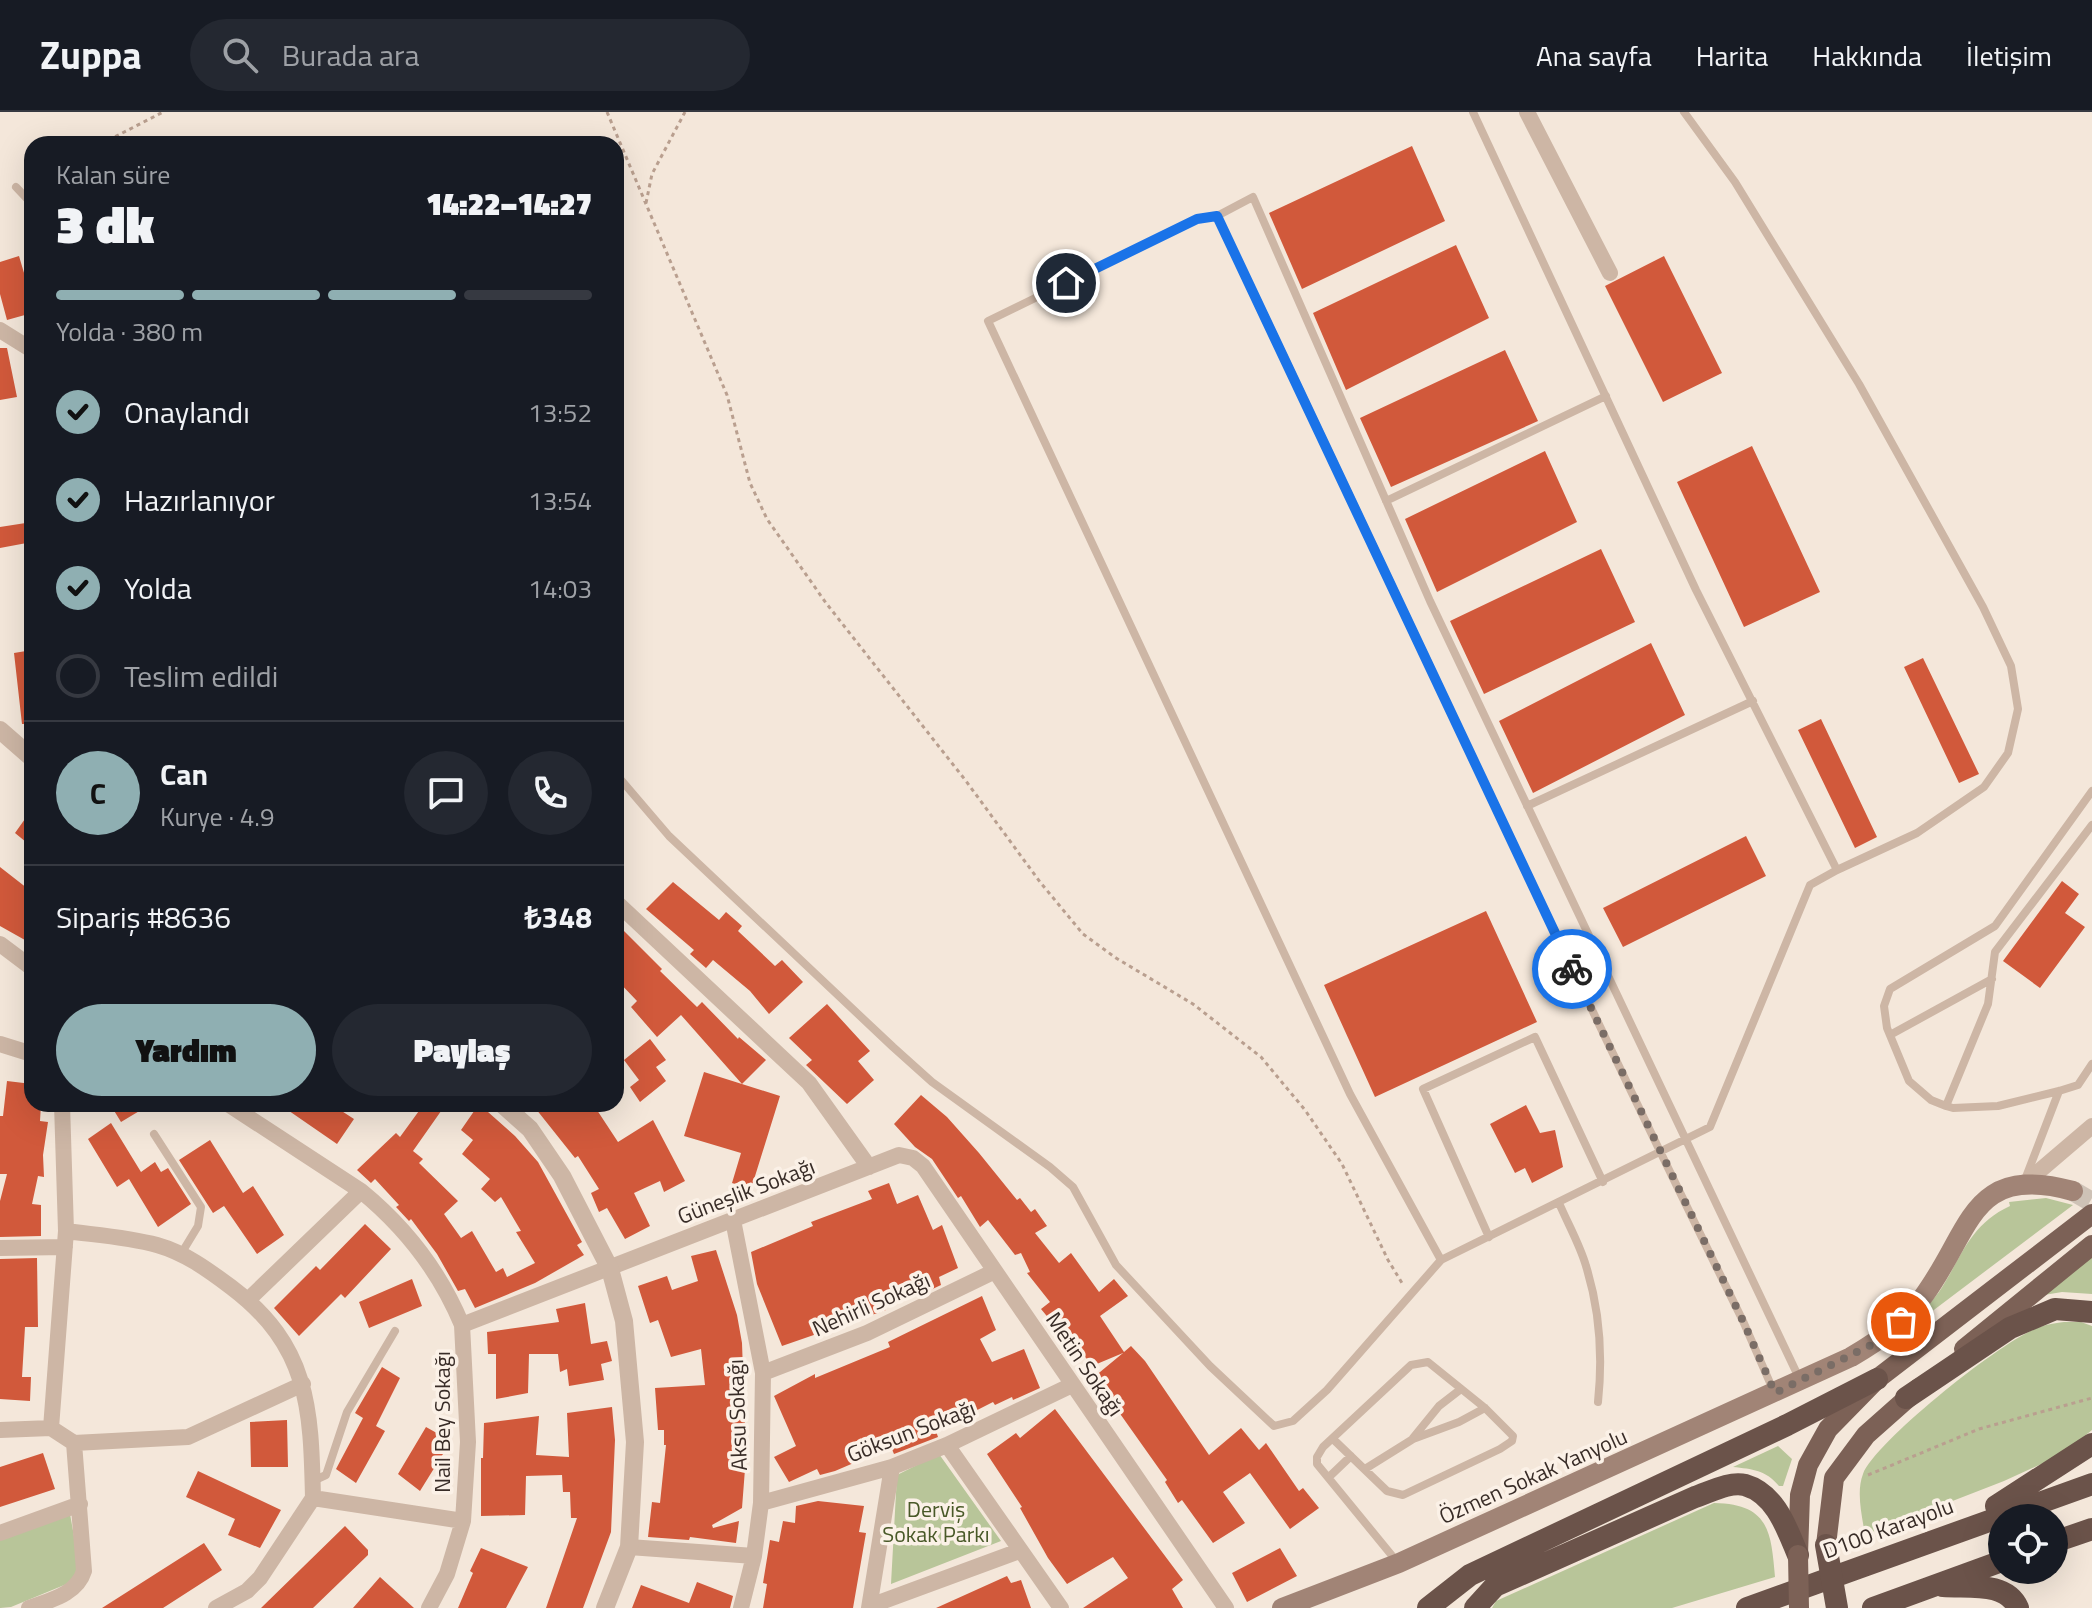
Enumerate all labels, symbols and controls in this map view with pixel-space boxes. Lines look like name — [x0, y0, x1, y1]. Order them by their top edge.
search box — [190, 19, 750, 91]
text: Zuppa — [40, 26, 142, 84]
text: Burada ara — [282, 32, 419, 78]
icon: search — [218, 33, 262, 77]
text: Ana sayfa — [1536, 34, 1652, 77]
text: Harita — [1696, 34, 1768, 77]
text: Hakkında — [1812, 34, 1922, 77]
text: İletişim — [1966, 34, 2052, 77]
text: Kalan süre — [56, 155, 170, 194]
text: 14:22–14:27 — [426, 181, 592, 227]
text: 3 dk — [56, 184, 154, 263]
pin — [1032, 249, 1100, 317]
icon: home — [1044, 261, 1088, 305]
text: Yolda · 380 m — [56, 312, 203, 351]
text: Onaylandı — [124, 389, 250, 435]
icon: check — [56, 390, 100, 434]
text: 13:52 — [528, 393, 592, 432]
text: Hazırlanıyor — [124, 477, 275, 523]
icon: check — [56, 478, 100, 522]
text: 13:54 — [528, 481, 592, 520]
text: Yolda — [124, 565, 192, 611]
icon: check — [56, 566, 100, 610]
text: 14:03 — [528, 569, 592, 608]
text: Teslim edildi — [124, 653, 278, 699]
text: Can — [160, 751, 208, 797]
button: chat — [404, 751, 488, 835]
button: phone — [508, 751, 592, 835]
text: C — [90, 770, 106, 816]
text: Kurye · 4.9 — [160, 797, 275, 836]
text: Sipariş #8636 — [56, 894, 231, 940]
text: ₺348 — [524, 894, 592, 940]
courier — [1532, 929, 1612, 1009]
icon: bike — [1550, 947, 1594, 991]
button: Yardım — [56, 1004, 316, 1096]
button: Paylaş — [332, 1004, 592, 1096]
street label: Güneşlik Sokağı — [672, 1149, 820, 1233]
street label: Nehirli Sokağı — [807, 1263, 935, 1345]
pin — [1867, 1288, 1935, 1356]
icon: bag — [1879, 1300, 1923, 1344]
street label: Metin Sokağı — [1037, 1305, 1133, 1423]
street label: Nail Bey Sokağı — [425, 1351, 459, 1493]
street label: Aksu Sokağı — [718, 1359, 756, 1471]
street label: Göksun Sokağı — [842, 1391, 980, 1471]
street label: Özmen Sokak Yanyolu — [1433, 1419, 1633, 1533]
street label: D100 Karayolu — [1818, 1489, 1958, 1567]
park label: Derviş Sokak Parkı — [882, 1492, 990, 1551]
map controls — [1988, 1504, 2068, 1584]
button: locate — [1988, 1504, 2068, 1584]

